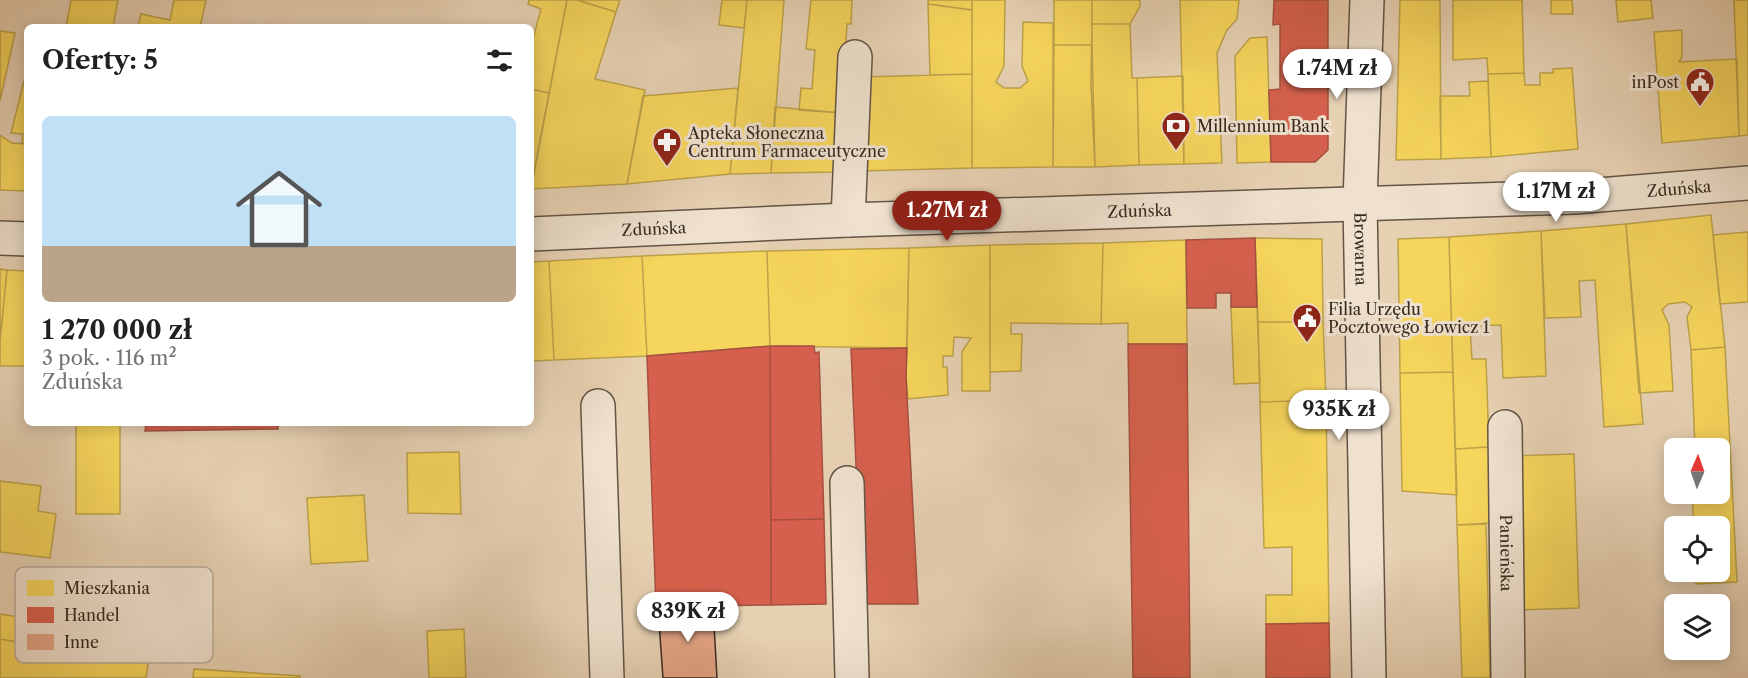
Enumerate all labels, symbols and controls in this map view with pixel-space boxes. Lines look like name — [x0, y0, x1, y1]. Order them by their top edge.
text: Oferty: 5 — [42, 44, 158, 76]
icon: filters — [483, 44, 516, 77]
pin: 1.74M zł — [1275, 49, 1399, 100]
text: 1.74M zł — [1297, 56, 1377, 80]
public building icon: inPost — [1684, 66, 1716, 108]
place label: inPost — [1632, 72, 1679, 92]
bank icon: Millennium Bank — [1160, 110, 1192, 152]
place label: Millennium Bank — [1197, 116, 1330, 136]
place label: Apteka Słoneczna Centrum Farmaceutyczne — [687, 123, 886, 161]
pharmacy icon: Apteka Słoneczna Centrum Farmaceutyczne — [651, 126, 683, 168]
icon: home — [225, 155, 333, 263]
pin: 1.17M zł — [1494, 172, 1618, 223]
street label: Zduńska — [1646, 176, 1713, 201]
text: 1.17M zł — [1517, 179, 1595, 203]
pin: 1.27M zł — [885, 191, 1009, 242]
text: 1.27M zł — [906, 198, 988, 222]
street label: Zduńska — [1107, 200, 1173, 222]
street label: Browarna — [1350, 212, 1372, 286]
street label: Zduńska — [621, 217, 687, 240]
place label: Filia Urzędu Pocztowego Łowicz 1 — [1328, 299, 1490, 337]
public building icon: Filia Urzędu Pocztowego Łowicz 1 — [1291, 302, 1323, 344]
text: 1 270 000 zł — [42, 314, 192, 346]
text: 3 pok. · 116 m² — [42, 346, 177, 370]
text: Zduńska — [42, 370, 123, 394]
pin: 935K zł — [1284, 390, 1394, 441]
text: 935K zł — [1302, 397, 1376, 421]
north arrow — [1664, 438, 1730, 504]
map controls — [1664, 438, 1730, 660]
street label: Panieńska — [1496, 514, 1517, 592]
button: locate — [1664, 516, 1730, 582]
legend — [15, 567, 213, 663]
text: Mieszkania — [64, 578, 150, 598]
pin: 839K zł — [633, 592, 743, 643]
button: layers — [1664, 594, 1730, 660]
text: 839K zł — [651, 599, 725, 623]
text: Handel — [64, 605, 120, 625]
text: Inne — [64, 632, 99, 652]

